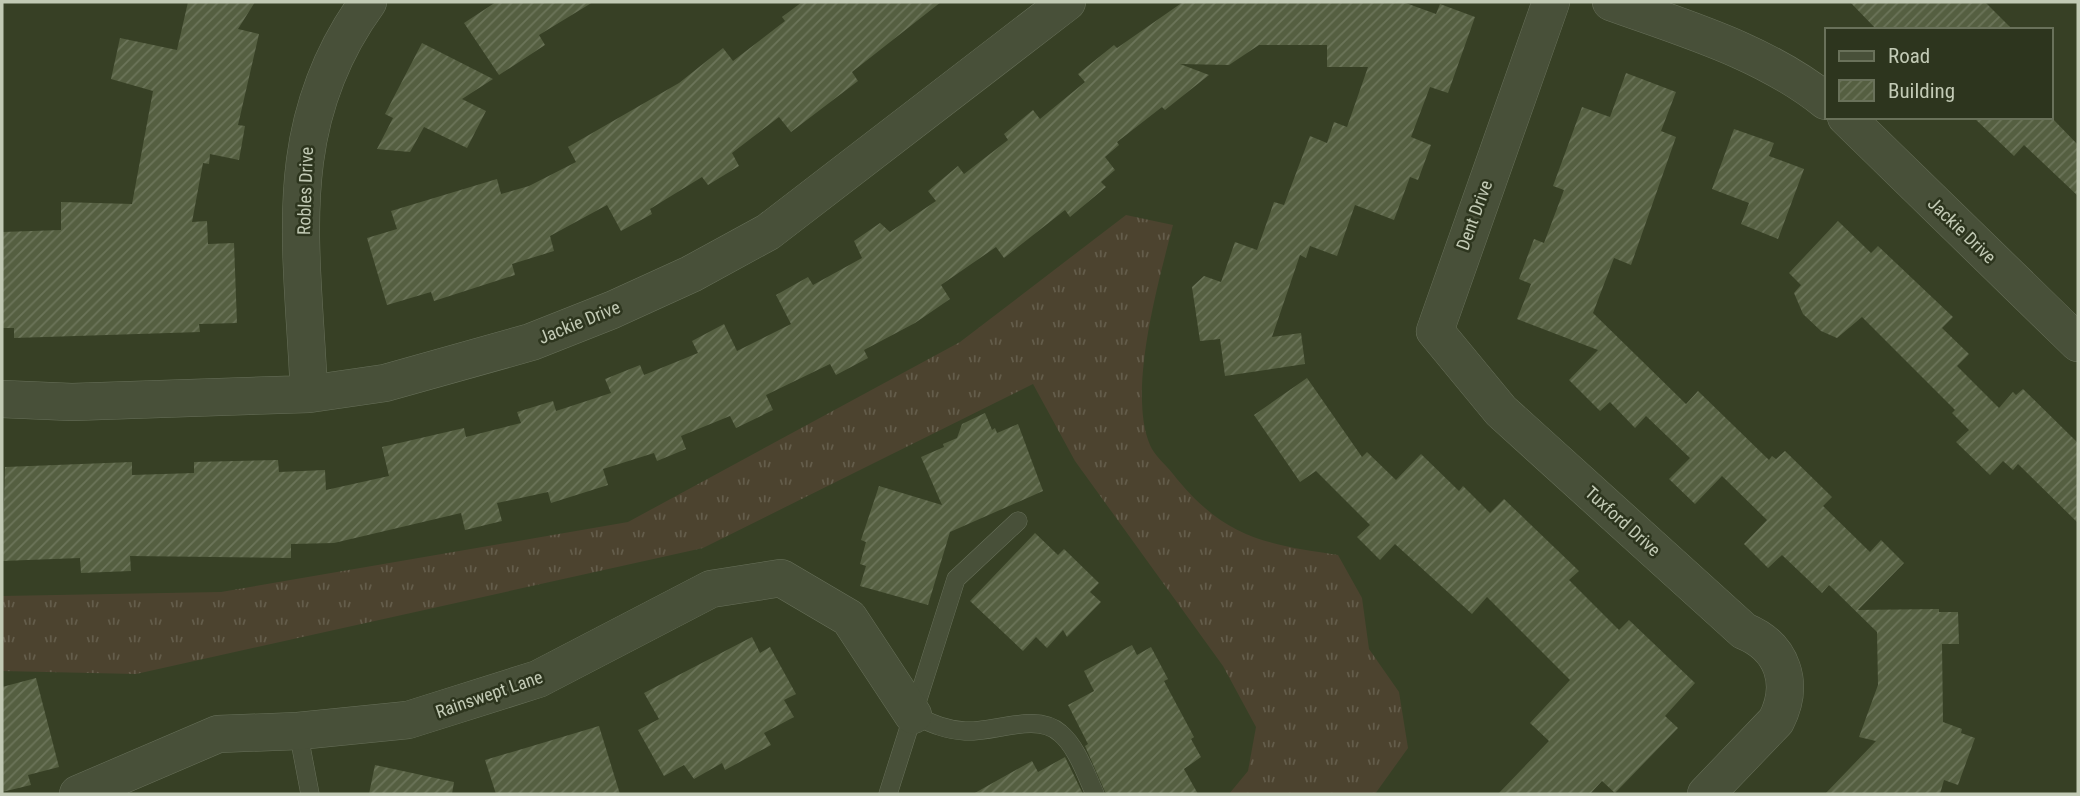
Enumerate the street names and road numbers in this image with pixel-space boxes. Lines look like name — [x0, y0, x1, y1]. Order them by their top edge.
street label: Robles Drive — [293, 147, 317, 235]
street label: Dent Drive — [1452, 177, 1496, 253]
street label: Jackie Drive — [1924, 192, 2000, 268]
street label: Jackie Drive — [535, 296, 623, 348]
street label: Tuxford Drive — [1581, 482, 1665, 560]
street label: Rainswept Lane — [433, 666, 545, 722]

